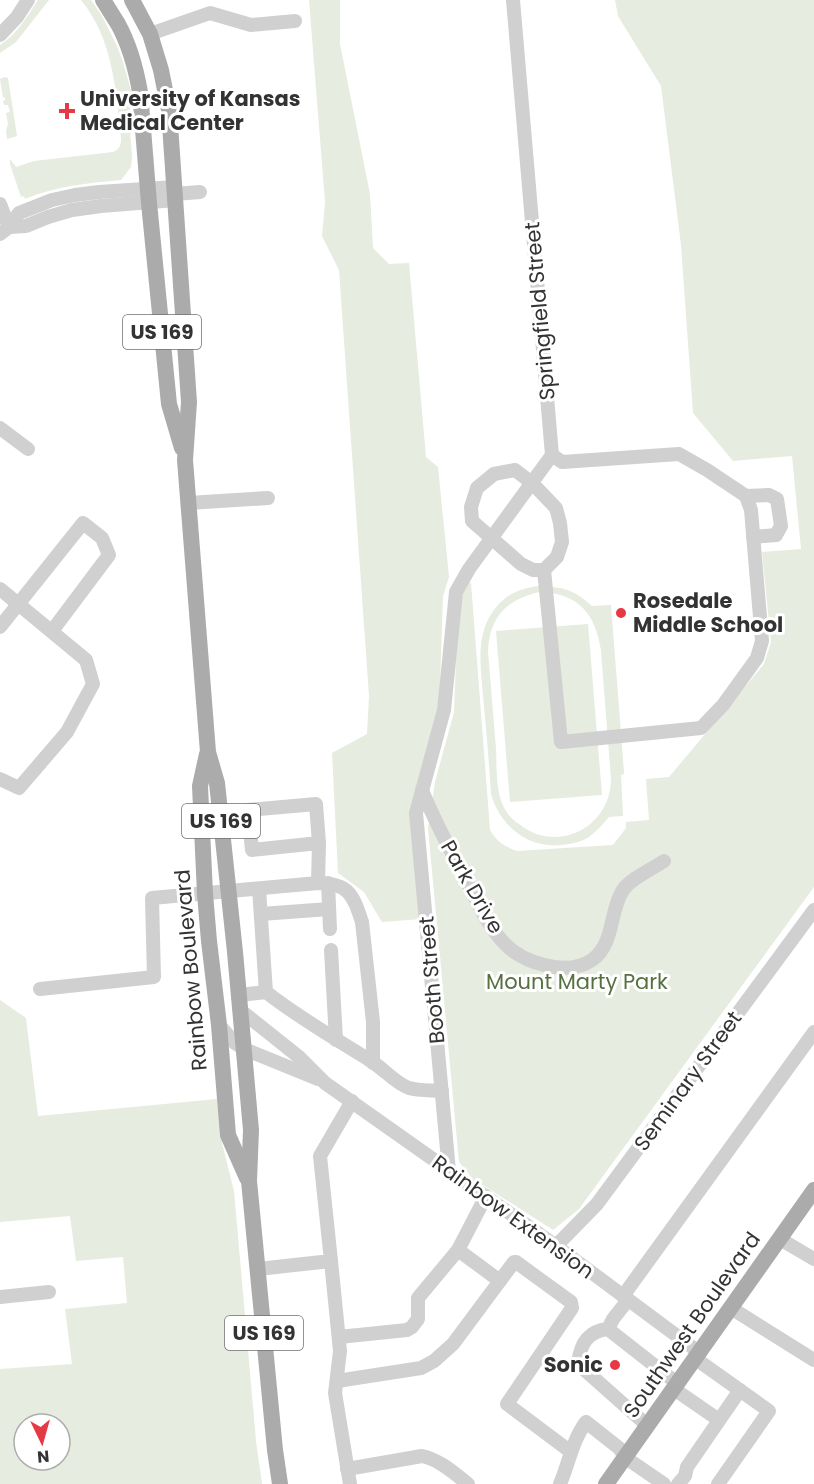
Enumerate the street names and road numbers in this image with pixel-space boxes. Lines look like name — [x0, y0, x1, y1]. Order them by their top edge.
street label: Springfield Street — [517, 221, 562, 401]
road number: US 169 — [123, 315, 201, 349]
road number: US 169 — [182, 804, 260, 838]
street label: Park Drive — [434, 835, 511, 939]
street label: Rainbow Boulevard — [167, 868, 214, 1072]
street label: Booth Street — [411, 915, 452, 1045]
street label: Seminary Street — [627, 1005, 748, 1157]
street label: Rainbow Extension — [426, 1148, 600, 1285]
street label: Southwest Boulevard — [616, 1226, 767, 1423]
road number: US 169 — [225, 1316, 303, 1350]

